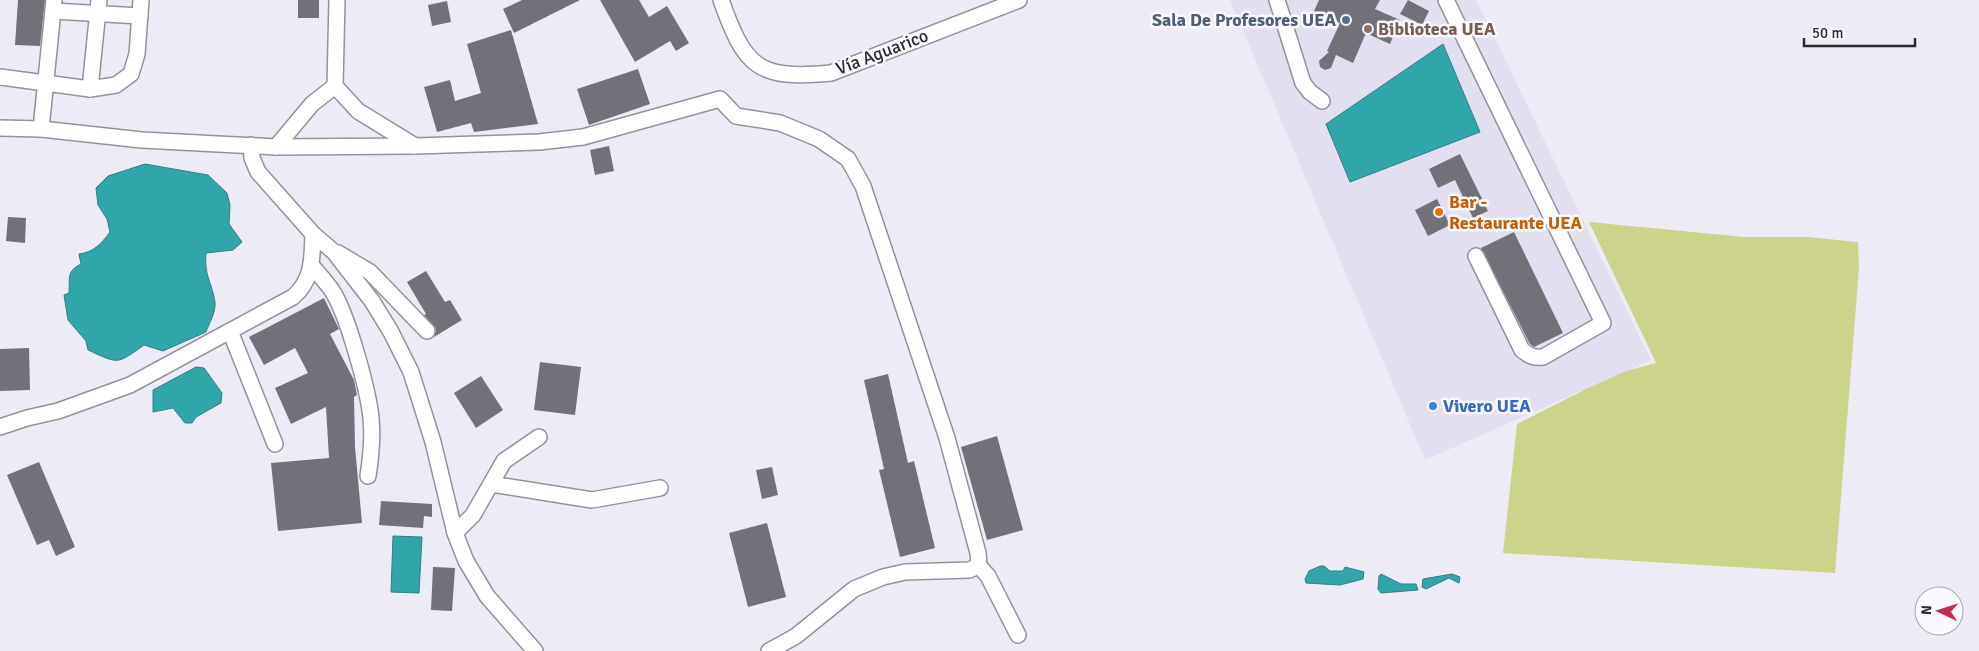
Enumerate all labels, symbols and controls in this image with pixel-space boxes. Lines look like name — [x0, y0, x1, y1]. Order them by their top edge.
place label: Sala De Profesores UEA — [1152, 9, 1337, 31]
marker: Sala De Profesores UEA — [1340, 14, 1352, 26]
scale bar — [1804, 15, 1915, 47]
place label: Biblioteca UEA — [1378, 18, 1496, 40]
marker: Biblioteca UEA — [1362, 23, 1374, 35]
street label: Vía Aguarico — [833, 24, 931, 80]
text: 50 m — [1812, 24, 1843, 42]
place label: Bar - Restaurante UEA — [1449, 191, 1583, 234]
marker: Bar - Restaurante UEA — [1433, 206, 1445, 218]
place label: Vivero UEA — [1443, 395, 1531, 417]
marker: Vivero UEA — [1427, 400, 1439, 412]
north arrow — [1914, 586, 1964, 636]
text: N — [1918, 605, 1935, 616]

